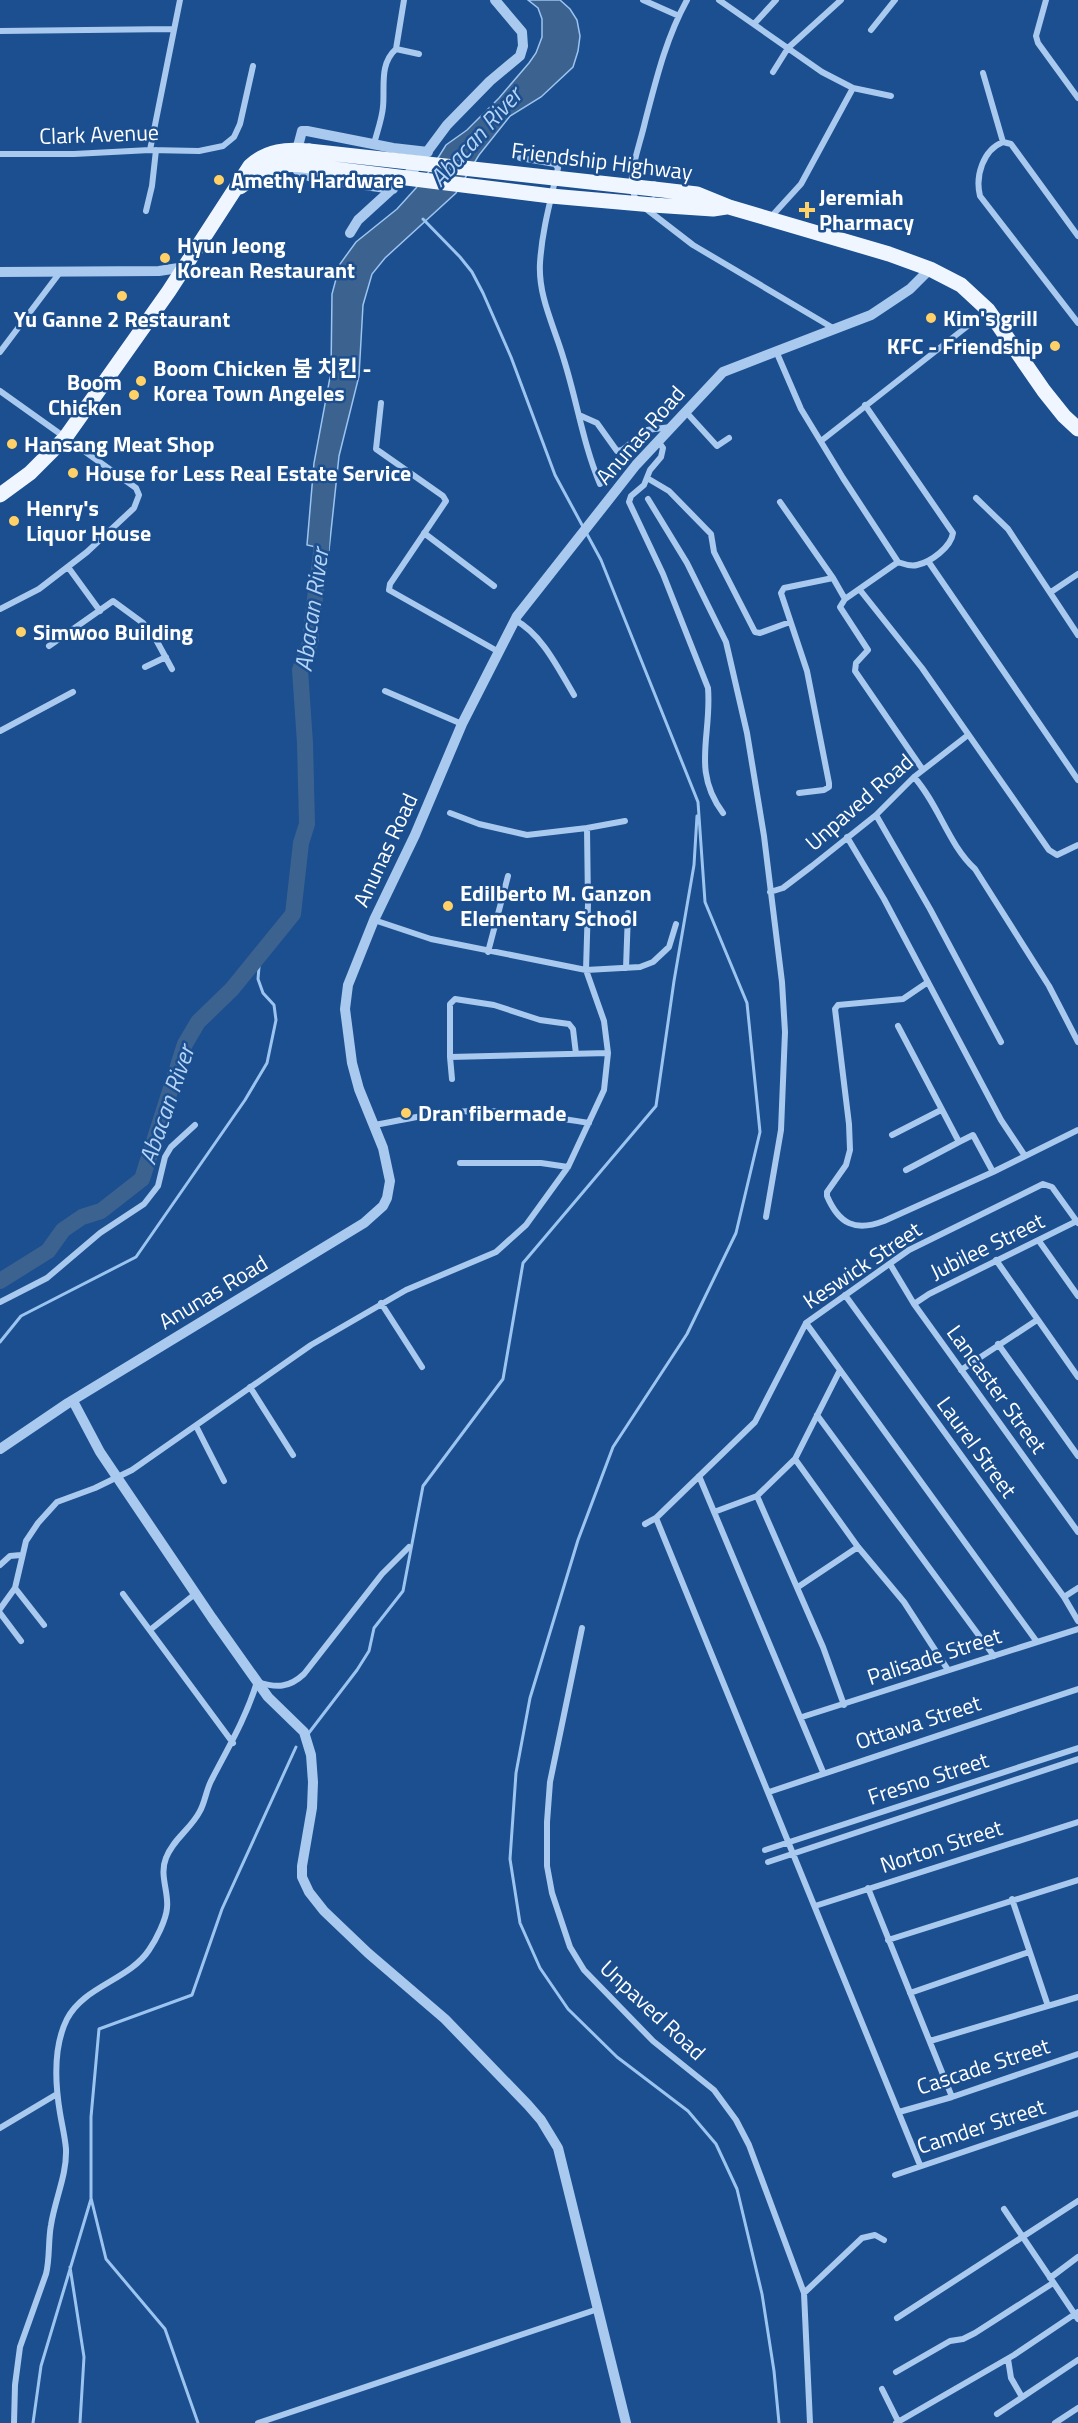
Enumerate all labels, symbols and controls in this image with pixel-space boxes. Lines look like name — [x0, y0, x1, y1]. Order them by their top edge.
water label: Abacan River — [420, 76, 532, 194]
street label: Clark Avenue — [38, 115, 160, 153]
street label: Friendship Highway — [509, 133, 695, 189]
place label: Amethy Hardware — [231, 163, 404, 197]
marker: Amethy Hardware — [212, 173, 226, 187]
place label: Jeremiah Pharmacy — [819, 180, 914, 239]
marker: Jeremiah Pharmacy — [800, 203, 814, 217]
place label: Hyun Jeong Korean Restaurant — [177, 228, 355, 287]
marker: Hyun Jeong Korean Restaurant — [158, 251, 172, 265]
marker: Yu Ganne 2 Restaurant — [115, 289, 129, 303]
place label: Kim's grill — [943, 301, 1038, 335]
place label: Yu Ganne 2 Restaurant — [14, 302, 230, 336]
marker: Kim's grill — [924, 311, 938, 325]
place label: KFC - Friendship — [887, 329, 1043, 363]
marker: KFC - Friendship — [1048, 339, 1062, 353]
place label: Boom Chicken 붐 치킨 - Korea Town Angeles — [153, 351, 371, 410]
place label: Boom Chicken — [48, 365, 122, 424]
marker: Boom Chicken 붐 치킨 - Korea Town Angeles — [134, 374, 148, 388]
street label: Anunas Road — [587, 378, 693, 492]
marker: Boom Chicken — [127, 388, 141, 402]
place label: Hansang Meat Shop — [24, 427, 215, 461]
marker: Hansang Meat Shop — [5, 437, 19, 451]
place label: House for Less Real Estate Service — [85, 456, 411, 490]
marker: House for Less Real Estate Service — [66, 466, 80, 480]
place label: Henry's Liquor House — [26, 491, 151, 550]
marker: Henry's Liquor House — [7, 514, 21, 528]
water label: Abacan River — [285, 543, 338, 674]
place label: Simwoo Building — [33, 615, 193, 649]
marker: Simwoo Building — [14, 625, 28, 639]
street label: Unpaved Road — [797, 745, 921, 859]
street label: Anunas Road — [344, 787, 426, 913]
place label: Edilberto M. Ganzon Elementary School — [460, 876, 652, 935]
marker: Edilberto M. Ganzon Elementary School — [441, 899, 455, 913]
water label: Abacan River — [129, 1037, 204, 1169]
place label: Dran fibermade — [418, 1096, 566, 1130]
marker: Dran fibermade — [399, 1106, 413, 1120]
street label: Jubilee Street — [924, 1204, 1050, 1288]
street label: Keswick Street — [796, 1213, 928, 1317]
street label: Anunas Road — [152, 1246, 274, 1338]
street label: Lancaster Street — [939, 1317, 1056, 1461]
street label: Laurel Street — [928, 1389, 1026, 1505]
street label: Palisade Street — [862, 1618, 1006, 1694]
street label: Ottawa Street — [851, 1686, 985, 1758]
street label: Fresno Street — [863, 1742, 993, 1813]
street label: Norton Street — [875, 1810, 1007, 1882]
street label: Unpaved Road — [592, 1952, 714, 2068]
street label: Cascade Street — [912, 2028, 1054, 2104]
street label: Camder Street — [912, 2089, 1050, 2163]

